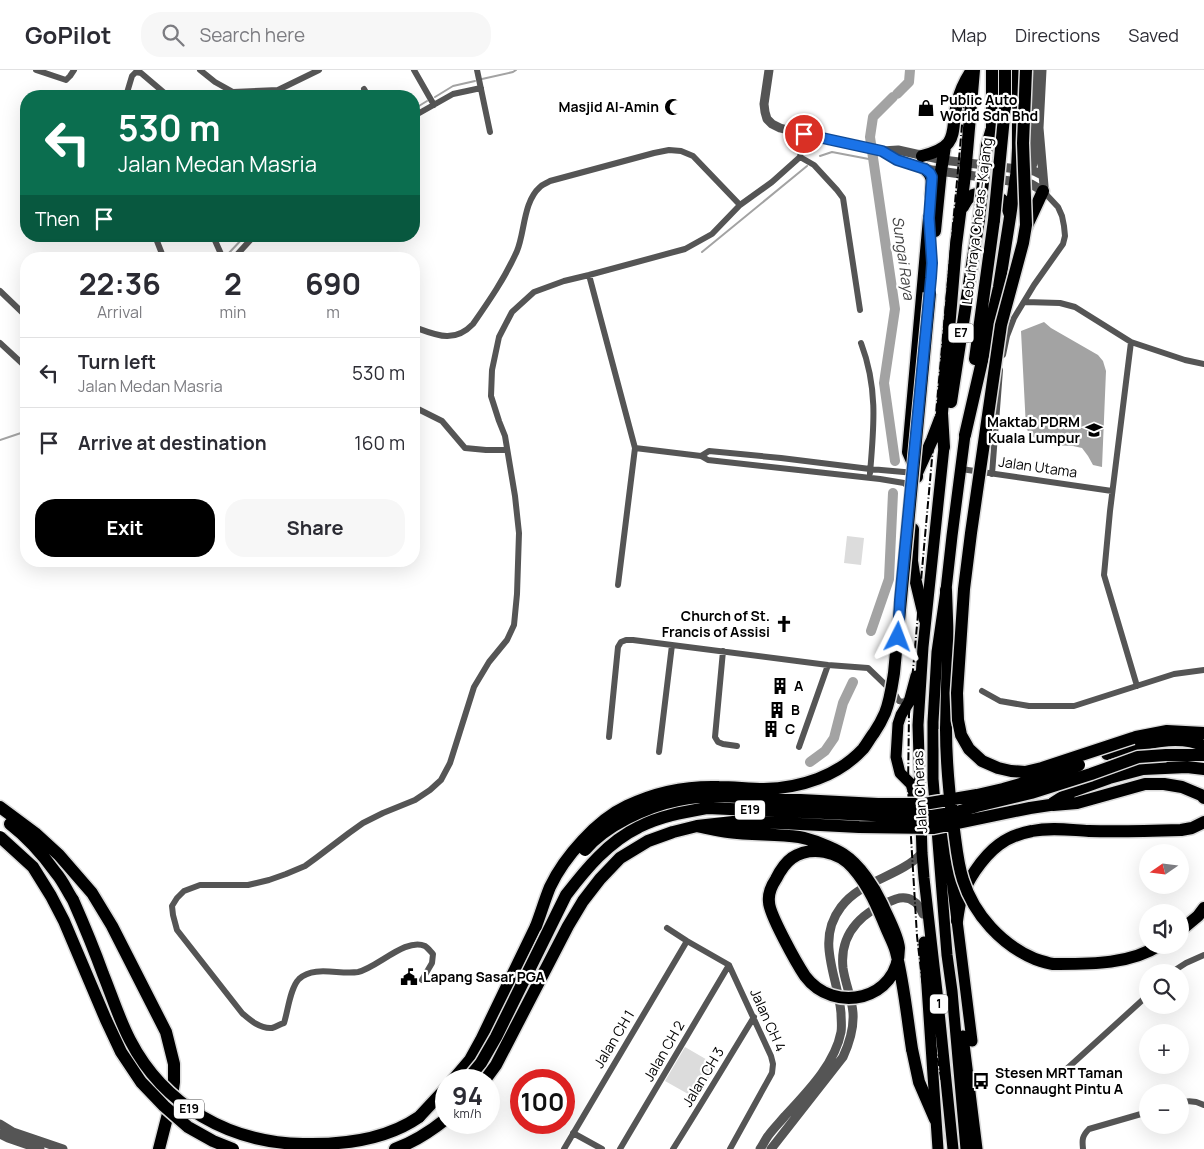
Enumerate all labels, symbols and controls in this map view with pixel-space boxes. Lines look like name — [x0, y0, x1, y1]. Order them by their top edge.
search box — [141, 12, 491, 57]
text: GoPilot — [25, 18, 111, 51]
icon: search — [159, 21, 187, 49]
text: Search here — [199, 22, 305, 48]
text: Map — [951, 23, 987, 47]
text: Directions — [1015, 23, 1100, 47]
text: Saved — [1128, 23, 1179, 47]
place label: Public Auto World Sdn Bhd — [940, 90, 1038, 125]
place label: Masjid Al-Amin — [558, 97, 659, 116]
mosque icon: Masjid Al-Amin — [663, 97, 683, 117]
shop icon: Public Auto World Sdn Bhd — [916, 98, 936, 118]
text: 530 m — [118, 104, 220, 152]
icon: left — [35, 110, 100, 175]
pin — [783, 113, 825, 155]
icon: arrive — [790, 120, 818, 148]
street label: Lebuhraya Cheras–Kajang — [957, 136, 996, 305]
text: Jalan Medan Masria — [118, 149, 317, 179]
icon: arrive — [90, 205, 118, 233]
text: Then — [35, 206, 80, 232]
water label: Sungai Raya — [887, 215, 920, 302]
text: 22:36 — [79, 263, 161, 304]
text: 2 — [224, 263, 242, 304]
text: 690 — [305, 263, 361, 304]
text: Arrival — [97, 301, 143, 323]
text: min — [219, 301, 246, 323]
text: m — [326, 301, 340, 323]
road number: E7 — [948, 324, 974, 342]
text: Turn left — [78, 349, 156, 375]
icon: left — [35, 359, 63, 387]
text: 530 m — [352, 360, 405, 386]
text: Jalan Medan Masria — [78, 375, 223, 397]
place label: Maktab PDRM Kuala Lumpur — [987, 412, 1080, 447]
school or university icon: Maktab PDRM Kuala Lumpur — [1084, 420, 1104, 440]
icon: arrive — [35, 429, 63, 457]
text: Arrive at destination — [78, 430, 267, 456]
text: 160 m — [354, 430, 405, 456]
street label: Jalan Utama — [997, 452, 1079, 481]
button: Exit — [35, 499, 215, 557]
button: Share — [225, 499, 405, 557]
place label: Church of St. Francis of Assisi — [662, 606, 770, 641]
position arrow — [871, 610, 923, 662]
church icon: Church of St. Francis of Assisi — [774, 614, 794, 634]
building icon: A — [770, 676, 790, 696]
place label: A — [794, 676, 804, 695]
building icon: B — [767, 700, 787, 720]
place label: B — [791, 700, 800, 719]
building icon: C — [761, 719, 781, 739]
place label: C — [785, 719, 795, 738]
street label: Jalan Cheras — [908, 750, 931, 834]
road number: E19 — [735, 800, 765, 820]
north arrow — [1139, 844, 1189, 894]
map controls — [1139, 844, 1189, 1134]
button: sound — [1139, 904, 1189, 954]
button: search — [1139, 964, 1189, 1014]
public building icon: Lapang Sasar PGA — [399, 967, 419, 987]
place label: Lapang Sasar PGA — [423, 967, 546, 986]
street label: Jalan CH 4 — [746, 985, 791, 1054]
road number: 1 — [930, 994, 948, 1014]
street label: Jalan CH 1 — [589, 1006, 638, 1071]
street label: Jalan CH 2 — [639, 1017, 689, 1084]
button: + — [1139, 1024, 1189, 1074]
street label: Jalan CH 3 — [677, 1043, 728, 1110]
place label: Stesen MRT Taman Connaught Pintu A — [995, 1063, 1124, 1098]
speed limit sign: 100 — [510, 1069, 575, 1134]
bus stop icon: Stesen MRT Taman Connaught Pintu A — [971, 1071, 991, 1091]
text: 94 — [452, 1078, 483, 1113]
button: − — [1139, 1084, 1189, 1134]
road number: E19 — [174, 1100, 204, 1118]
text: km/h — [454, 1105, 481, 1122]

